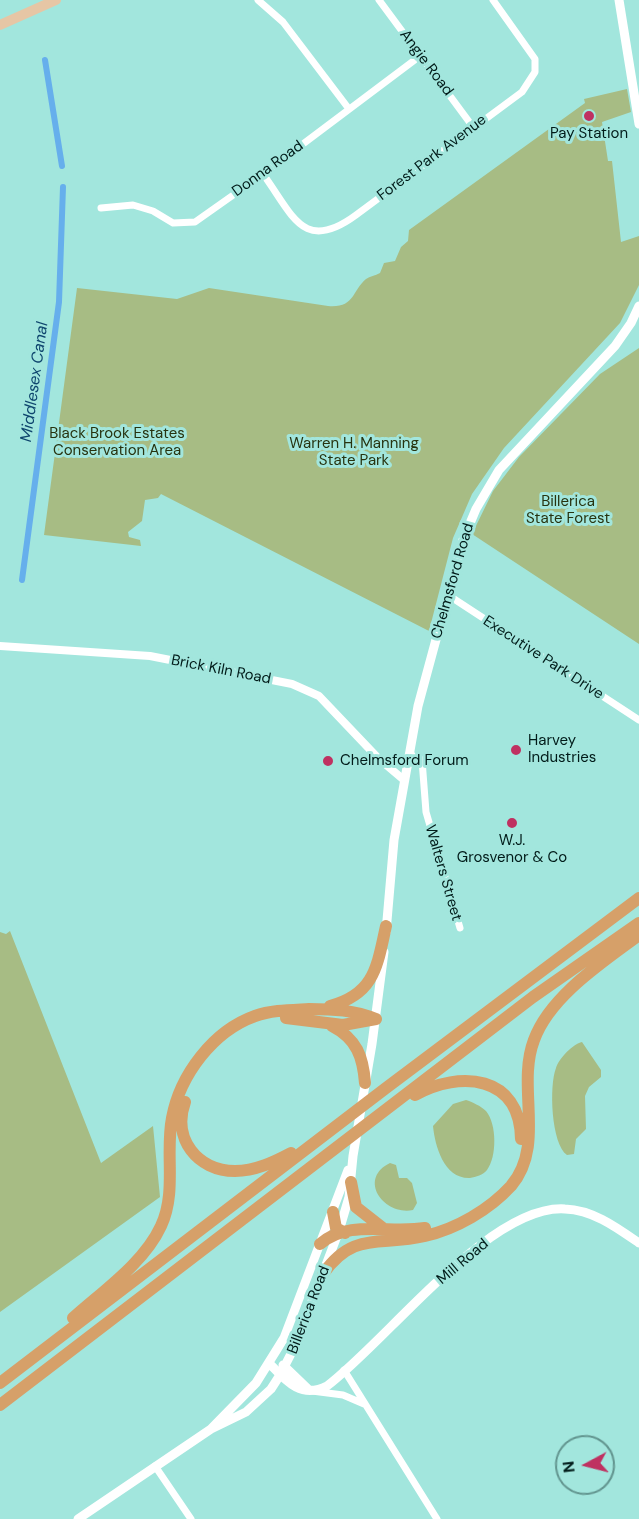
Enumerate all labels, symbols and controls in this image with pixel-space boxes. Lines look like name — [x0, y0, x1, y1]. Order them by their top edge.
street label: Angie Road — [395, 26, 457, 100]
marker: Pay Station — [582, 109, 596, 123]
street label: Forest Park Avenue — [374, 111, 490, 205]
place label: Pay Station — [550, 125, 628, 143]
street label: Donna Road — [229, 137, 307, 201]
water label: Middlesex Canal — [17, 321, 53, 443]
park label: Black Brook Estates Conservation Area — [49, 425, 185, 460]
park label: Warren H. Manning State Park — [289, 435, 419, 470]
park label: Billerica State Forest — [526, 493, 610, 528]
street label: Chelmsford Road — [428, 521, 478, 641]
street label: Executive Park Drive — [479, 612, 607, 704]
street label: Brick Kiln Road — [169, 651, 273, 689]
place label: Harvey Industries — [528, 732, 596, 767]
marker: Harvey Industries — [509, 743, 523, 757]
place label: Chelmsford Forum — [340, 752, 469, 770]
marker: Chelmsford Forum — [321, 754, 335, 768]
marker: W.J. Grosvenor & Co — [505, 816, 519, 830]
street label: Walters Street — [421, 823, 465, 923]
place label: W.J. Grosvenor & Co — [457, 832, 567, 867]
street label: Mill Road — [434, 1235, 492, 1289]
street label: Billerica Road — [284, 1264, 334, 1356]
north arrow — [555, 1435, 615, 1495]
text: N — [557, 1460, 580, 1474]

